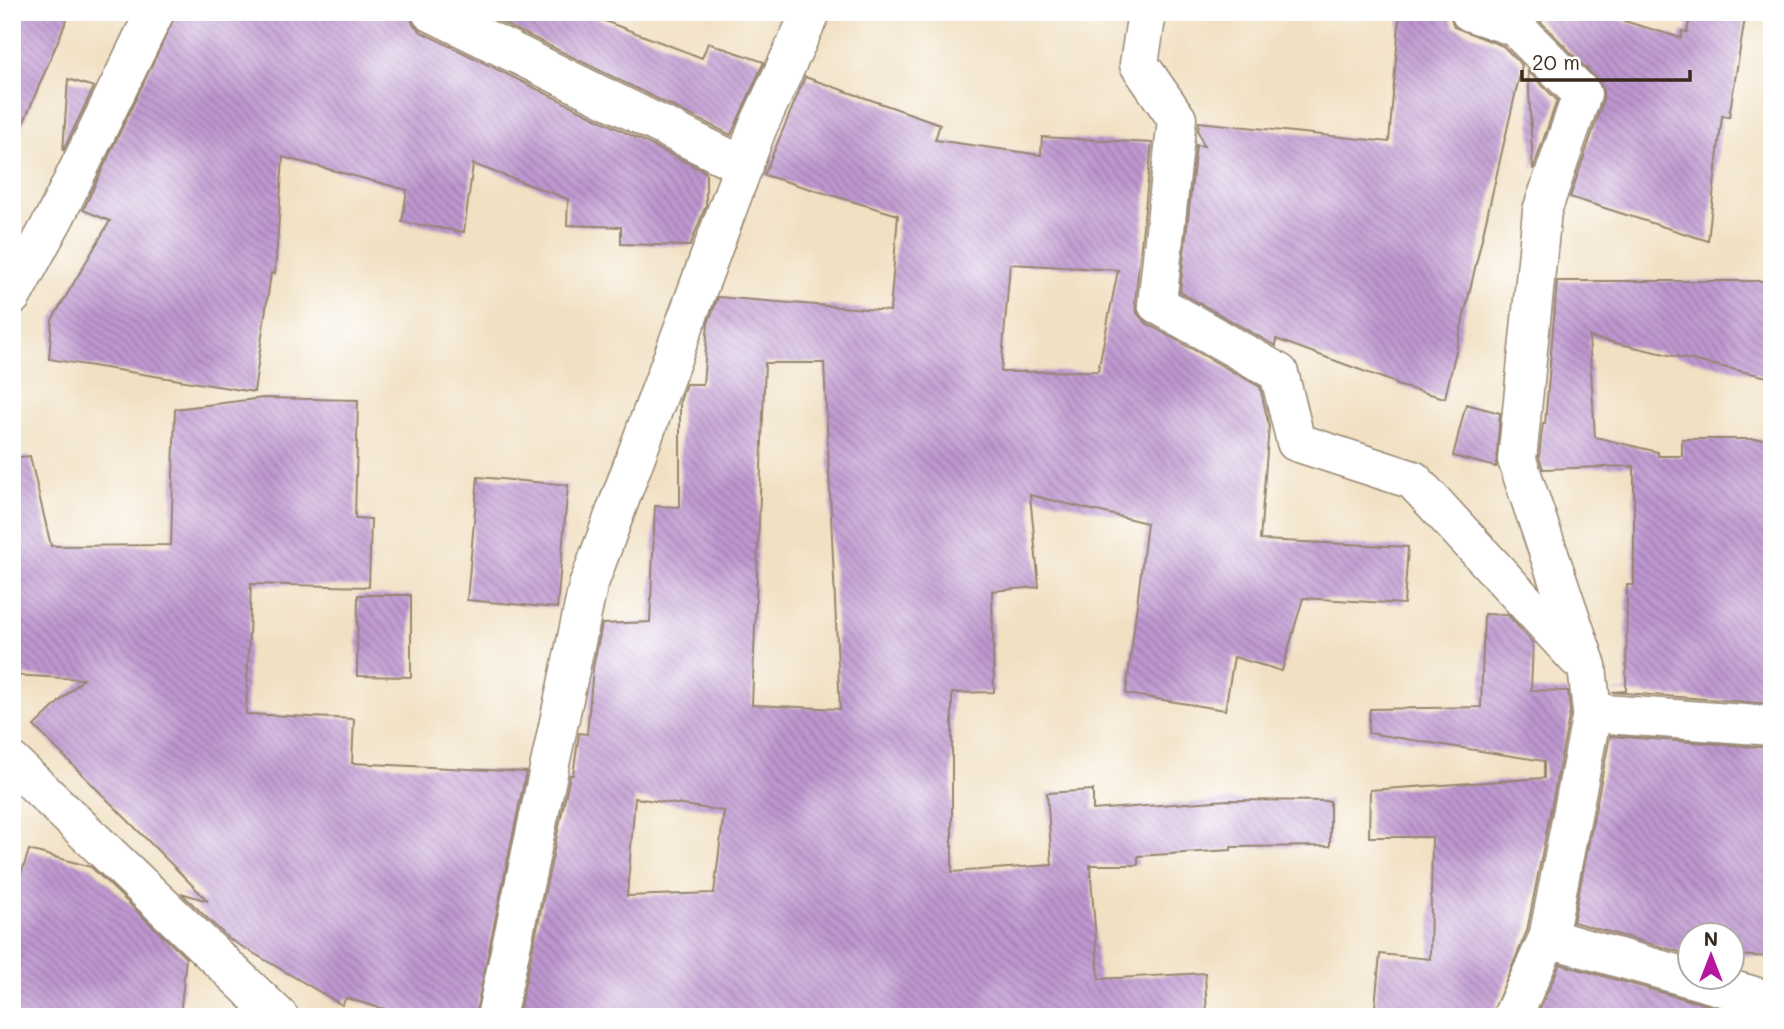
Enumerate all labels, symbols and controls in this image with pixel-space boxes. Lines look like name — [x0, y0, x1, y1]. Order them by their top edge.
scale bar — [1522, 38, 1690, 82]
text: 20 m — [1532, 48, 1580, 75]
north arrow — [1676, 920, 1746, 990]
text: N — [1704, 926, 1718, 951]

